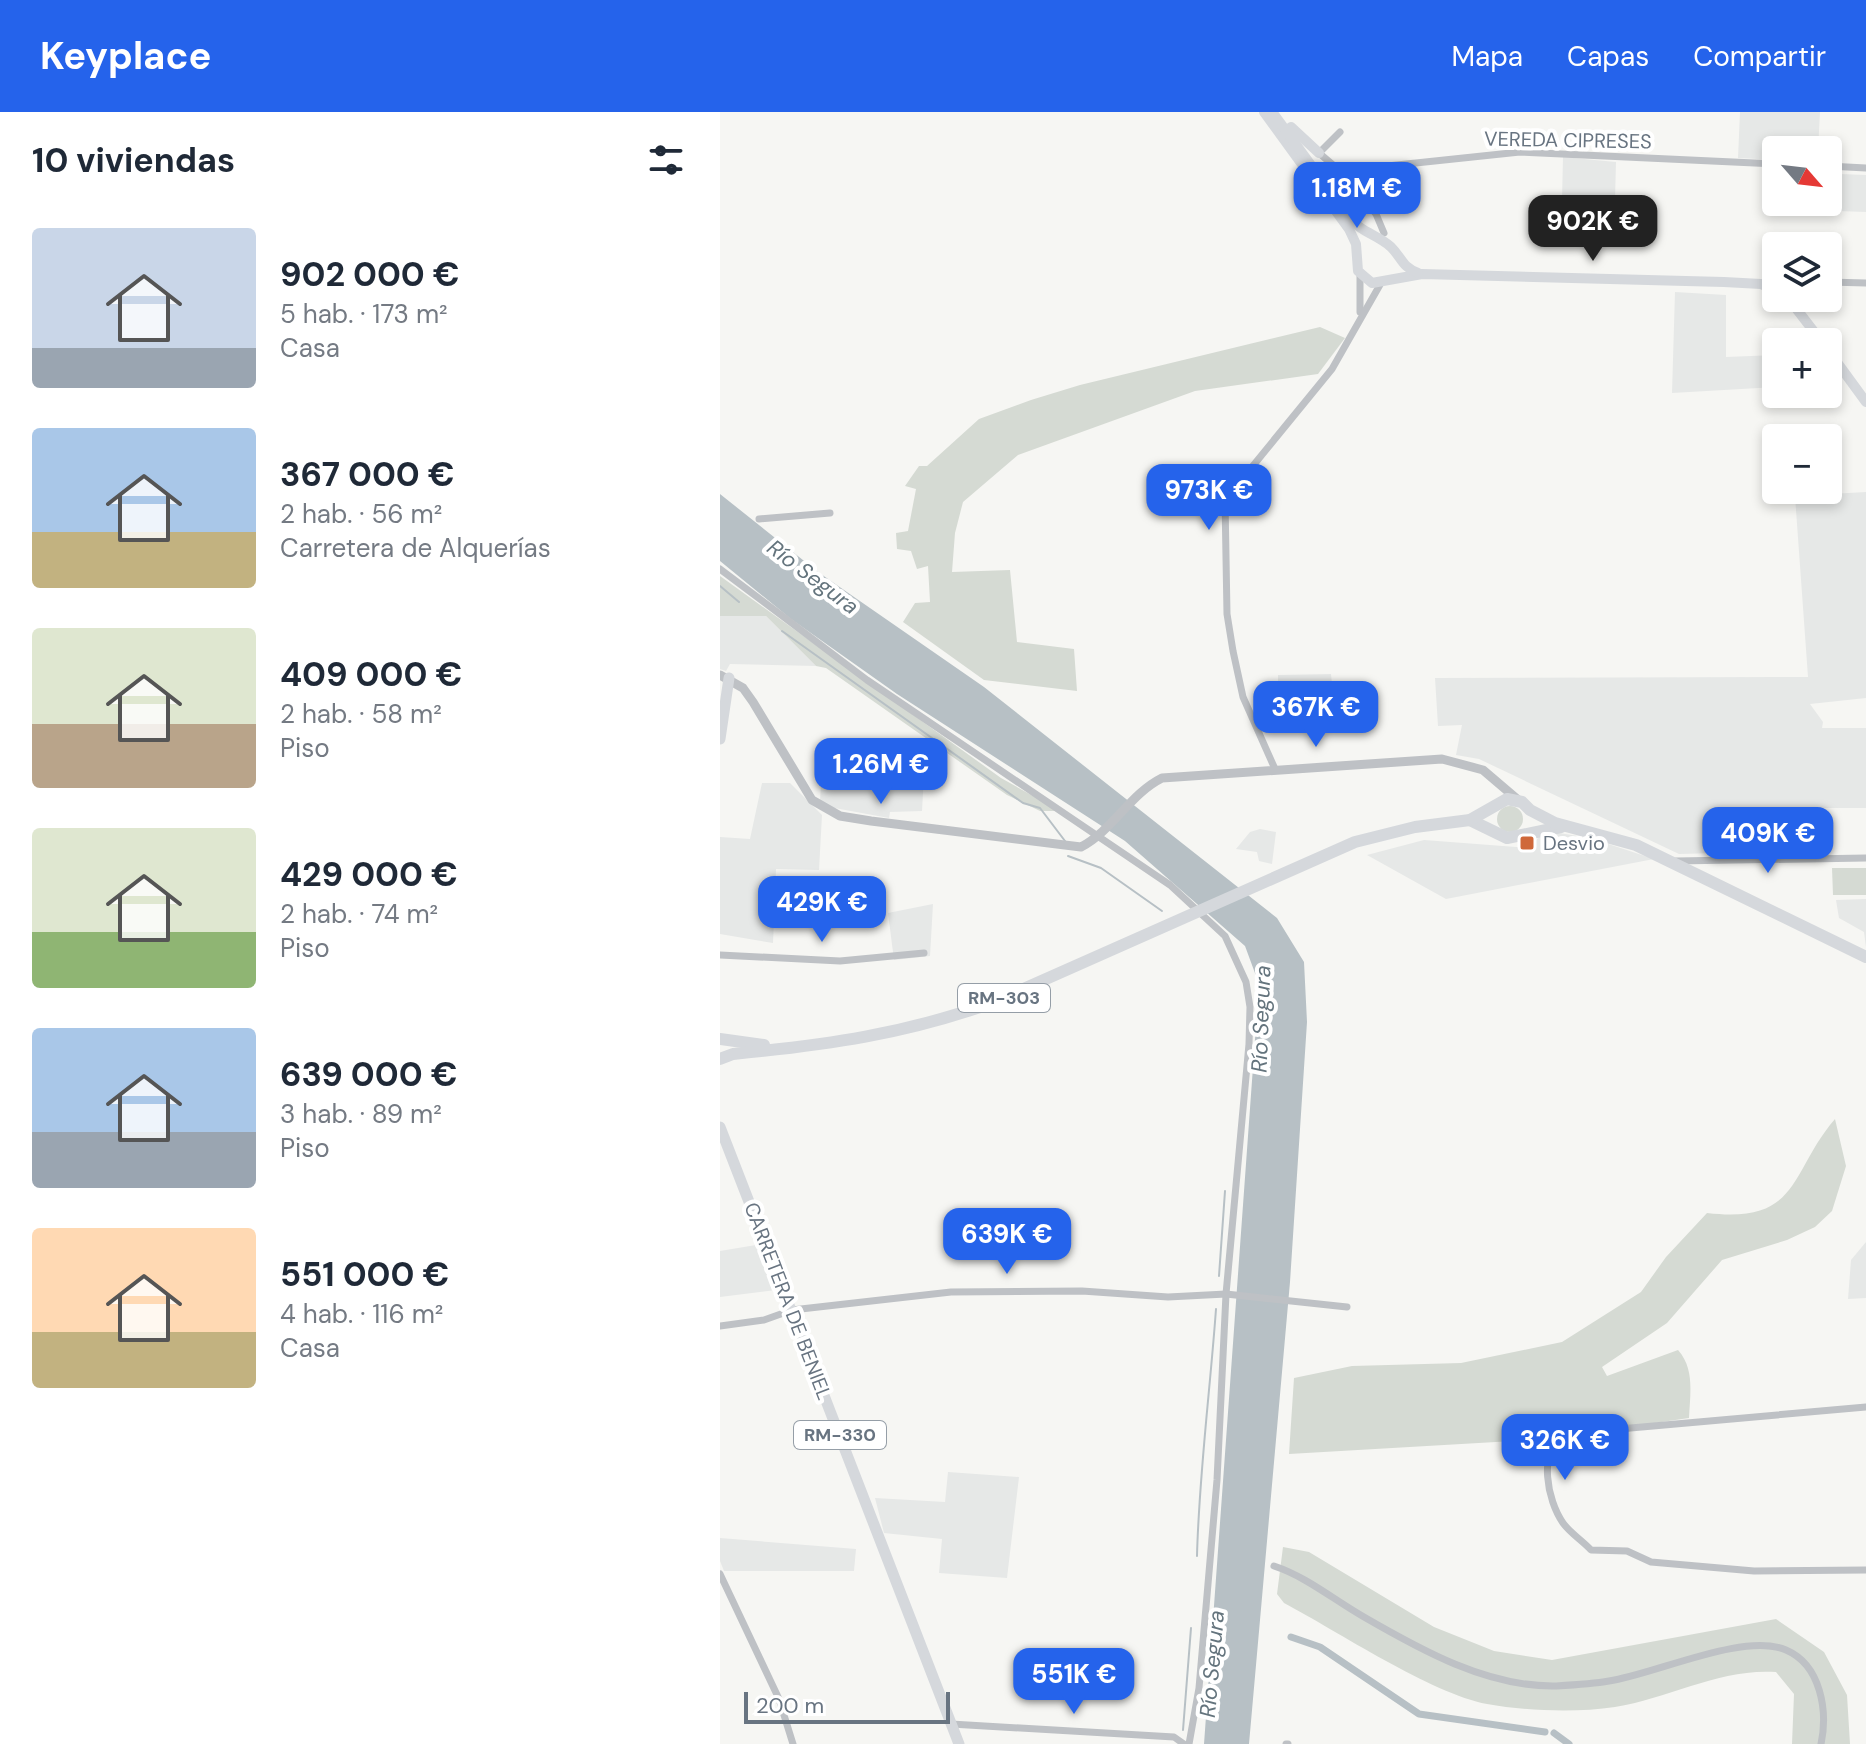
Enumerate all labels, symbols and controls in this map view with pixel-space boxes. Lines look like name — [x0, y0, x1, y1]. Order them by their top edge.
text: Keyplace — [40, 31, 211, 81]
text: Mapa — [1452, 38, 1523, 75]
text: Capas — [1567, 38, 1649, 75]
text: Compartir — [1693, 38, 1826, 75]
street label: VEREDA CIPRESES — [1484, 126, 1652, 154]
north arrow — [1762, 136, 1842, 216]
map controls — [1762, 136, 1842, 504]
text: 10 viviendas — [32, 138, 235, 183]
icon: filters — [644, 138, 688, 182]
pin: 1.18M € — [1283, 162, 1431, 230]
text: 1.18M € — [1312, 171, 1402, 205]
pin: 902K € — [1528, 195, 1658, 263]
text: 902K € — [1546, 204, 1640, 238]
button: layers — [1762, 232, 1842, 312]
text: 902 000 € — [280, 252, 460, 297]
icon: home — [96, 260, 192, 356]
text: 5 hab. · 173 m² — [280, 297, 448, 331]
button: + — [1762, 328, 1842, 408]
text: Casa — [280, 331, 340, 365]
button: − — [1762, 424, 1842, 504]
text: 367 000 € — [280, 452, 455, 497]
icon: home — [96, 460, 192, 556]
pin: 973K € — [1144, 464, 1274, 532]
text: 973K € — [1164, 473, 1254, 507]
text: 2 hab. · 56 m² — [280, 497, 442, 531]
text: Carretera de Alquerías — [280, 531, 551, 565]
water label: Río Segura — [761, 533, 865, 621]
text: 409 000 € — [280, 652, 462, 697]
icon: home — [96, 660, 192, 756]
pin: 367K € — [1251, 681, 1381, 749]
text: 367K € — [1271, 690, 1361, 724]
text: 2 hab. · 58 m² — [280, 697, 442, 731]
text: Piso — [280, 731, 330, 765]
pin: 1.26M € — [807, 738, 955, 806]
text: 1.26M € — [832, 747, 930, 781]
pin: 409K € — [1703, 807, 1833, 875]
text: 409K € — [1720, 816, 1816, 850]
place label: Desvio — [1543, 830, 1605, 856]
marker: Desvio — [1518, 834, 1536, 852]
text: 429 000 € — [280, 852, 458, 897]
icon: home — [96, 860, 192, 956]
pin: 429K € — [757, 876, 887, 944]
text: 429K € — [776, 885, 868, 919]
text: 2 hab. · 74 m² — [280, 897, 438, 931]
text: Piso — [280, 931, 330, 965]
water label: Río Segura — [1245, 965, 1277, 1073]
road number: RM-303 — [958, 984, 1050, 1012]
text: 639 000 € — [280, 1052, 458, 1097]
icon: home — [96, 1060, 192, 1156]
text: 3 hab. · 89 m² — [280, 1097, 442, 1131]
text: Piso — [280, 1131, 330, 1165]
street label: CARRETERA DE BENIEL — [738, 1199, 838, 1403]
pin: 639K € — [942, 1208, 1072, 1276]
text: 639K € — [961, 1217, 1053, 1251]
text: 551 000 € — [280, 1252, 449, 1297]
icon: home — [96, 1260, 192, 1356]
text: 4 hab. · 116 m² — [280, 1297, 443, 1331]
text: Casa — [280, 1331, 340, 1365]
pin: 326K € — [1500, 1414, 1630, 1482]
road number: RM-330 — [794, 1421, 886, 1449]
text: 326K € — [1520, 1423, 1610, 1457]
water label: Río Segura — [1193, 1609, 1231, 1719]
pin: 551K € — [1009, 1648, 1139, 1716]
text: 551K € — [1031, 1657, 1117, 1691]
scale bar — [744, 1688, 950, 1724]
text: 200 m — [756, 1691, 824, 1720]

